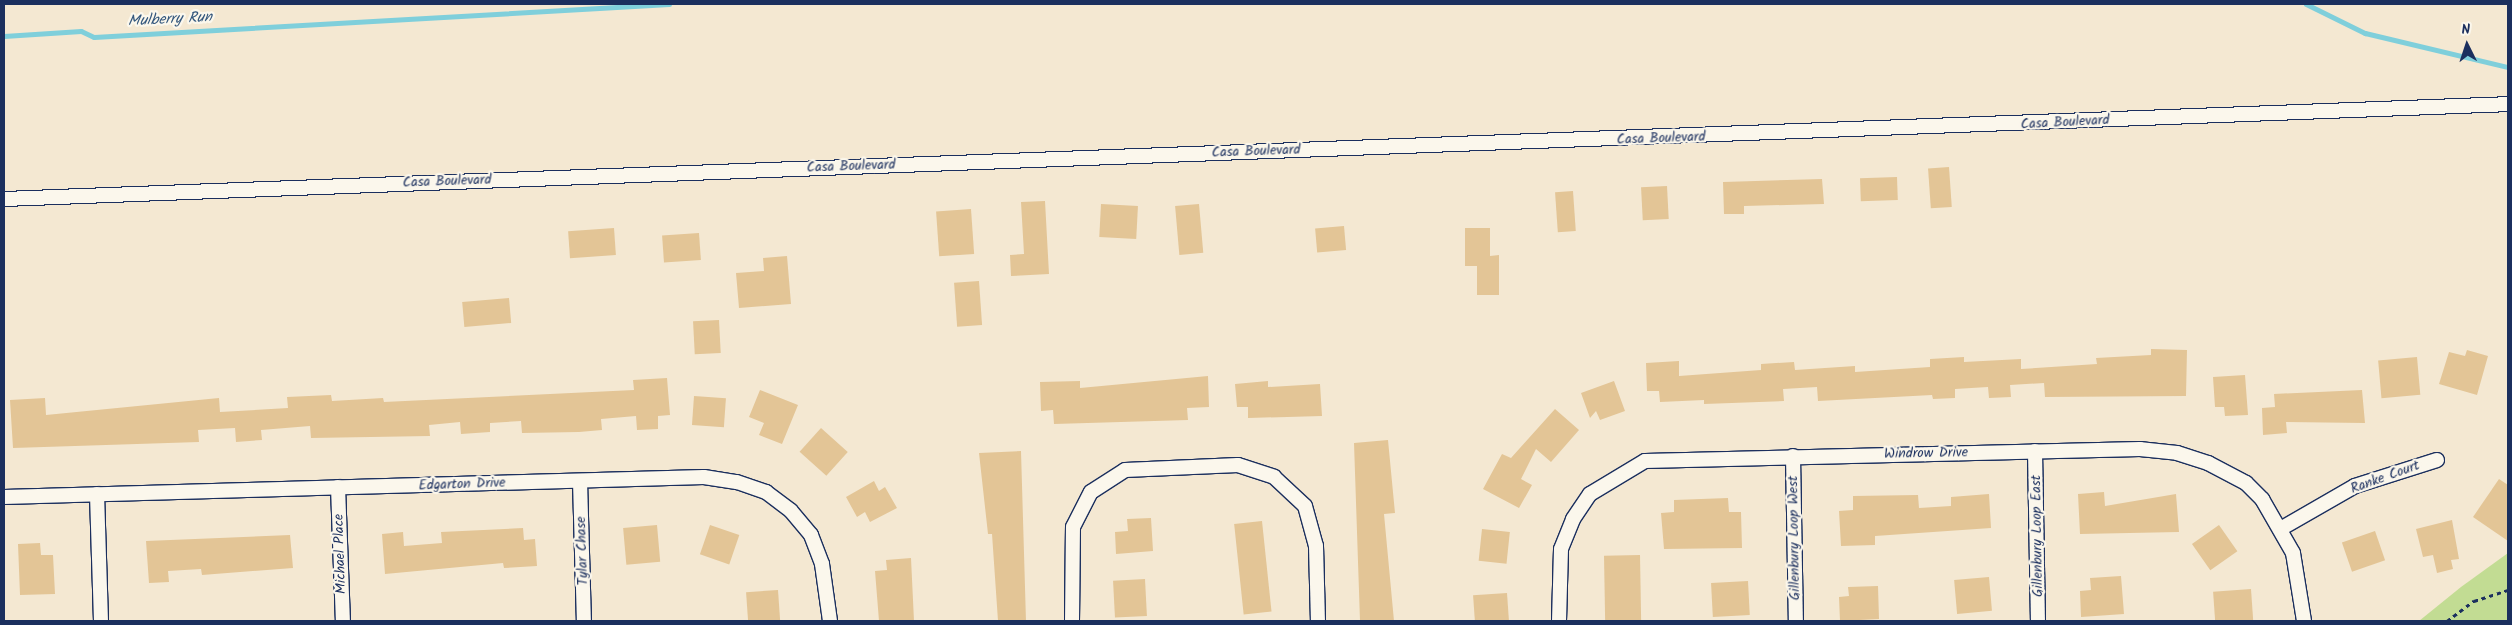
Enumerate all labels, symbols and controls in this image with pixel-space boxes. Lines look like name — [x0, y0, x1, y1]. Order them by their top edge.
water label: Mulberry Run — [127, 9, 213, 31]
text: N — [2461, 19, 2471, 41]
north arrow — [2442, 20, 2492, 70]
street label: Casa Boulevard — [2020, 111, 2110, 133]
street label: Casa Boulevard — [1616, 128, 1706, 148]
street label: Casa Boulevard — [1211, 141, 1301, 161]
street label: Casa Boulevard — [806, 156, 896, 176]
street label: Casa Boulevard — [402, 171, 492, 191]
street label: Windrow Drive — [1884, 444, 1968, 462]
street label: Ranke Court — [2348, 457, 2422, 497]
street label: Edgarton Drive — [418, 474, 506, 494]
street label: Gillenbury Loop East — [2028, 475, 2046, 597]
street label: Gillenbury Loop West — [1785, 476, 1803, 600]
street label: Michael Place — [330, 514, 350, 594]
street label: Tylar Chase — [572, 516, 592, 586]

